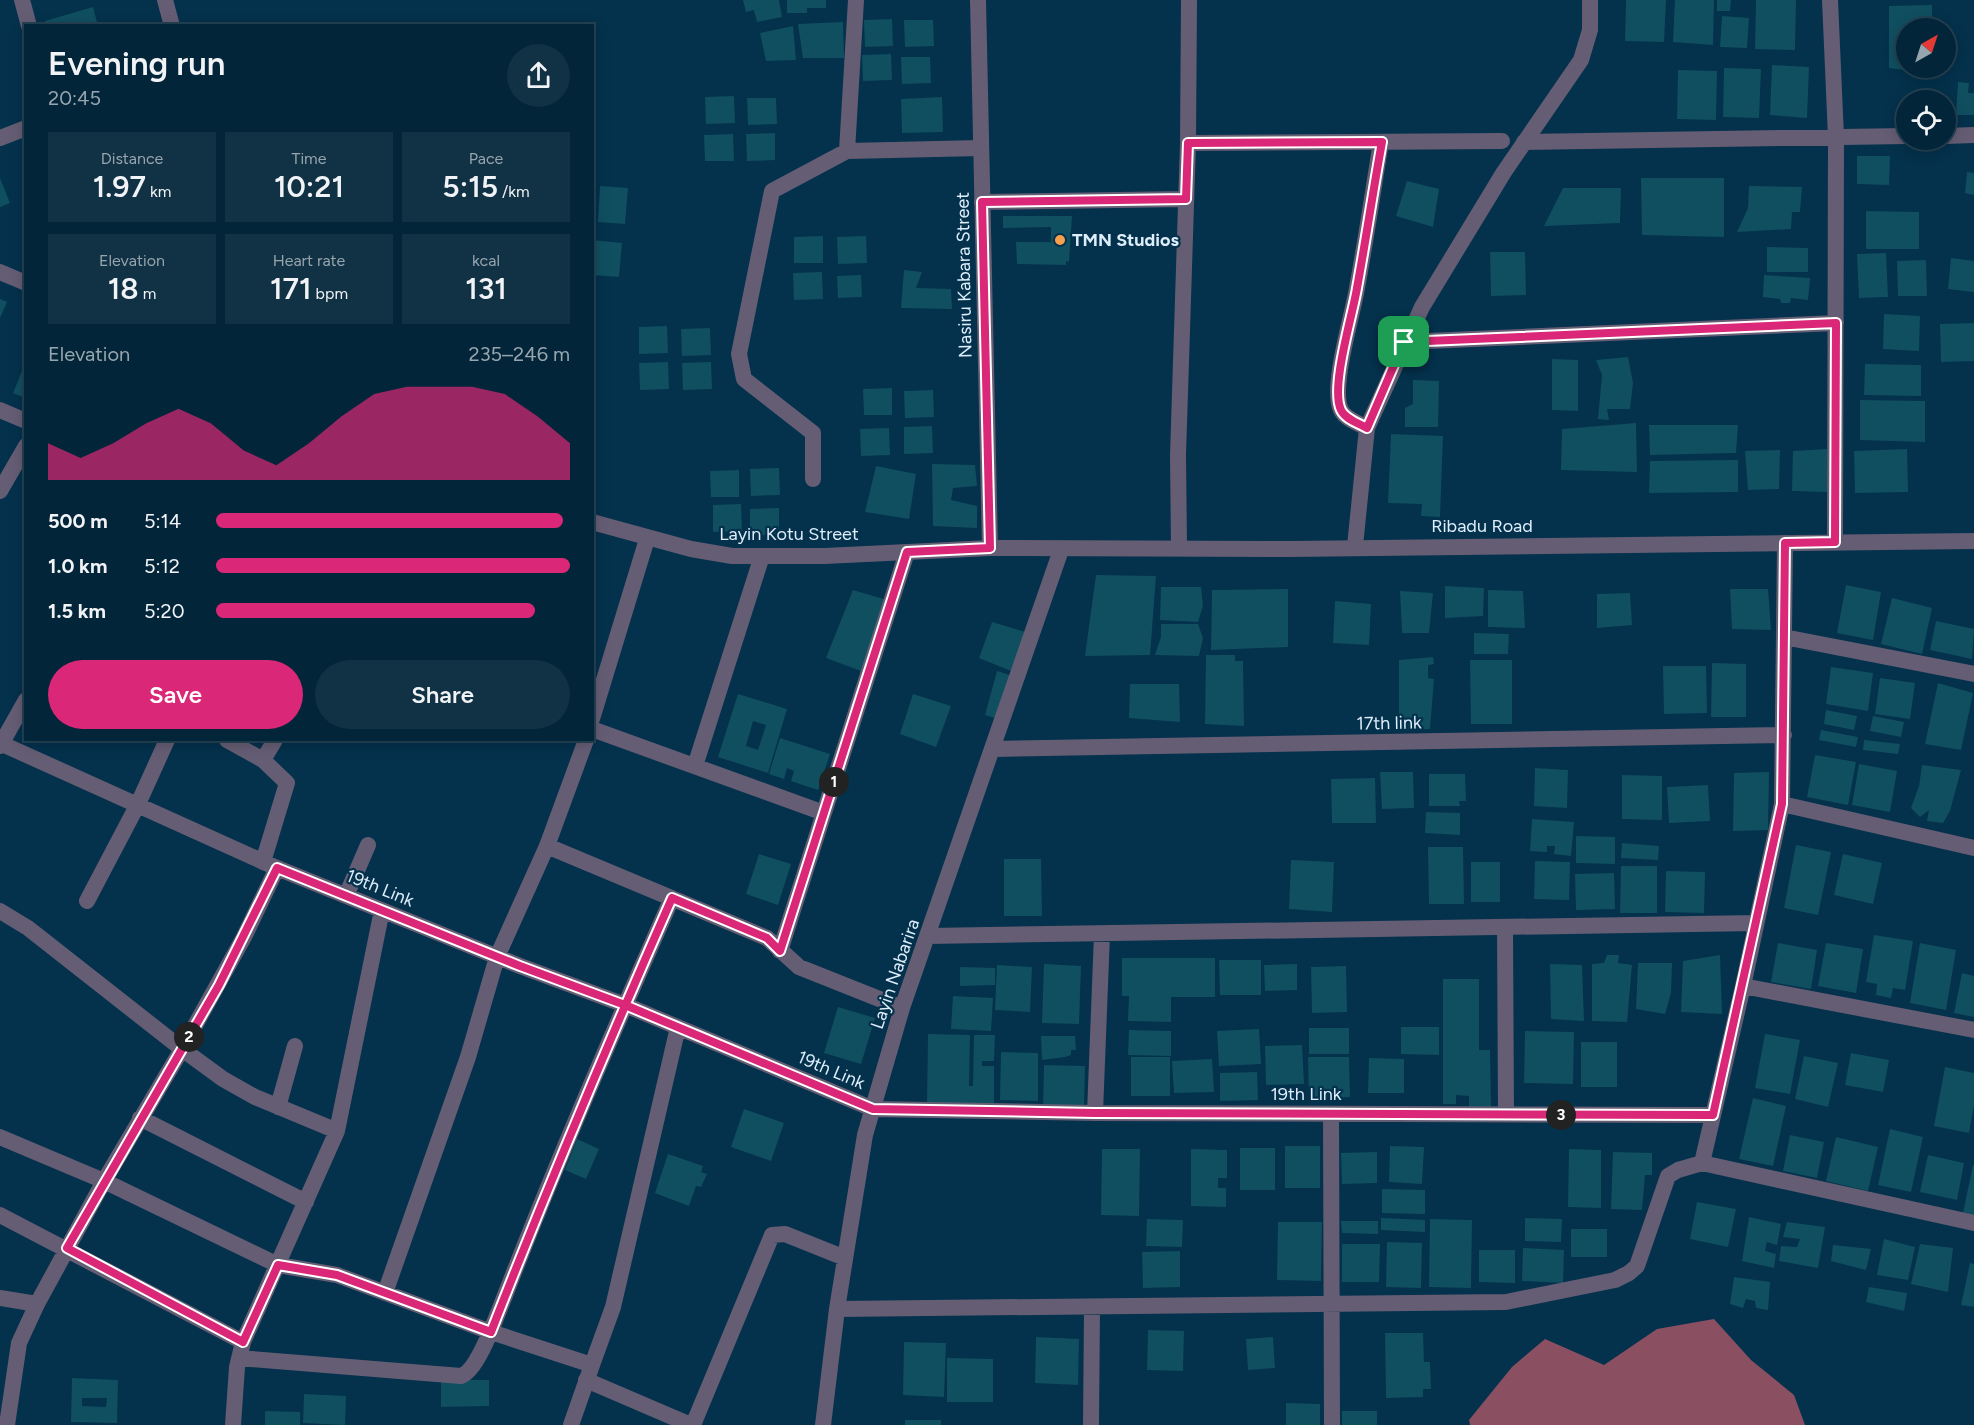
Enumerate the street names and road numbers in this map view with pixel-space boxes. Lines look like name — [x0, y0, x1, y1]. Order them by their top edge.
street label: Nasiru Kabara Street — [952, 192, 976, 358]
street label: Ribadu Road — [1431, 515, 1533, 537]
street label: Layin Kotu Street — [719, 523, 859, 545]
street label: 17th link — [1356, 711, 1422, 735]
street label: 19th Link — [343, 864, 417, 912]
street label: Layin Nabarira — [866, 916, 924, 1032]
street label: 19th Link — [794, 1046, 868, 1094]
street label: 19th Link — [1270, 1083, 1342, 1105]

